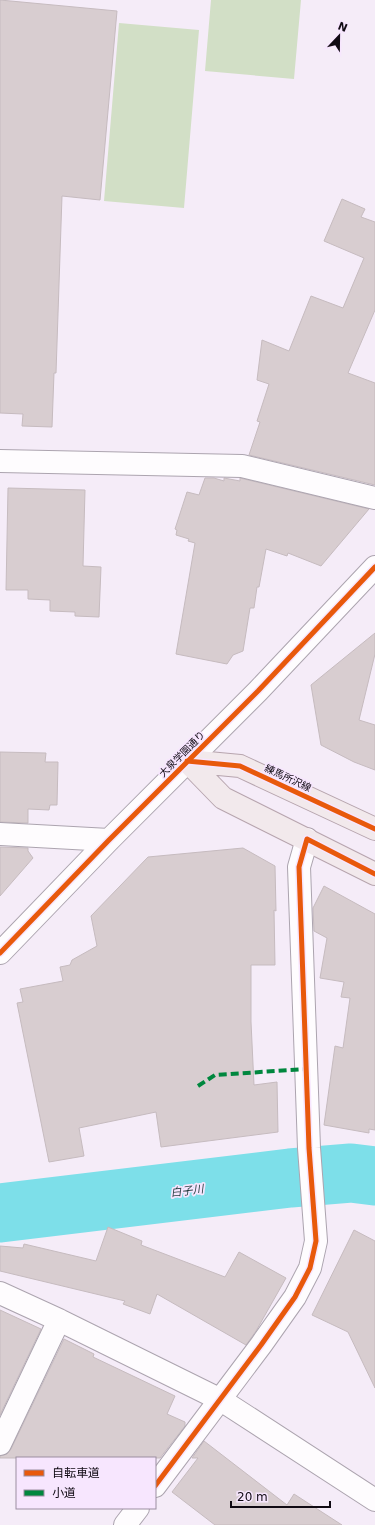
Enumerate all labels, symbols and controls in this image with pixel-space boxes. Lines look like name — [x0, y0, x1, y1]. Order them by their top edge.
north arrow — [319, 16, 359, 56]
text: N — [336, 19, 349, 35]
street label: 大泉学園通り — [157, 729, 207, 779]
street label: 練馬所沢線 — [263, 762, 313, 794]
water label: 白子川 — [170, 1182, 205, 1199]
legend — [16, 1457, 156, 1509]
text: 自転車道 — [52, 1466, 100, 1480]
scale bar — [231, 1483, 330, 1509]
text: 小道 — [52, 1486, 76, 1500]
text: 20 m — [237, 1490, 268, 1504]

